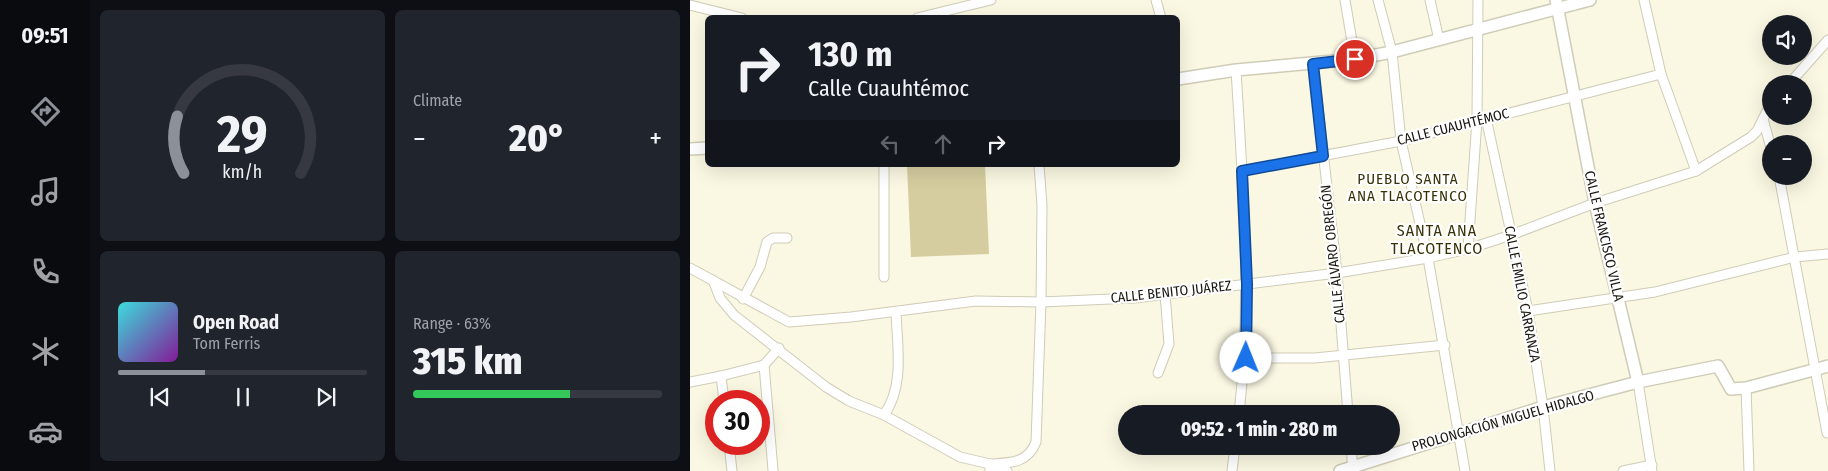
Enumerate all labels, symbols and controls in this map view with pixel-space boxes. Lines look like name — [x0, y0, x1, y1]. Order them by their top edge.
map controls — [1762, 15, 1812, 185]
button: sound — [1762, 15, 1812, 65]
text: 09:51 — [21, 22, 69, 49]
text: 130 m — [808, 33, 892, 75]
icon: right — [725, 35, 790, 100]
pin — [1334, 38, 1376, 80]
icon: arrive — [1341, 45, 1369, 73]
text: Calle Cuauhtémoc — [808, 75, 969, 102]
button: + — [1762, 75, 1812, 125]
text: Climate — [413, 91, 462, 110]
icon: directions — [28, 94, 63, 129]
text: 29 — [216, 103, 268, 166]
street label: CALLE CUAUHTÉMOC — [1395, 104, 1511, 149]
text: 20° — [509, 115, 566, 161]
text: − — [413, 122, 426, 155]
text: + — [649, 122, 662, 155]
icon: left — [876, 130, 904, 158]
icon: ahead — [929, 130, 957, 158]
icon: right — [982, 130, 1010, 158]
button: − — [1762, 135, 1812, 185]
text: km/h — [223, 161, 262, 183]
street label: CALLE FRANCISCO VILLA — [1581, 169, 1627, 304]
district label: PUEBLO SANTA ANA TLACOTENCO — [1348, 170, 1468, 205]
icon: music — [28, 174, 63, 209]
street label: CALLE ÁLVARO OBREGÓN — [1316, 184, 1349, 324]
district label: SANTA ANA TLACOTENCO — [1391, 221, 1483, 258]
street label: CALLE EMILIO CARRANZA — [1500, 224, 1544, 364]
icon: phone — [28, 254, 63, 289]
street label: CALLE BENITO JUÁREZ — [1110, 276, 1233, 307]
text: Open Road — [193, 311, 279, 334]
text: Range · 63% — [413, 314, 491, 333]
position arrow — [1219, 331, 1271, 383]
icon: climate — [28, 334, 63, 369]
text: Tom Ferris — [193, 334, 260, 353]
text: 315 km — [413, 338, 522, 384]
icon: previous — [146, 383, 174, 411]
icon: pause — [229, 383, 257, 411]
icon: next — [312, 383, 340, 411]
street label: PROLONGACIÓN MIGUEL HIDALGO — [1410, 386, 1596, 455]
speed limit sign: 30 — [705, 390, 770, 455]
icon: car — [28, 414, 63, 449]
text: 09:52 · 1 min · 280 m — [1181, 418, 1337, 441]

